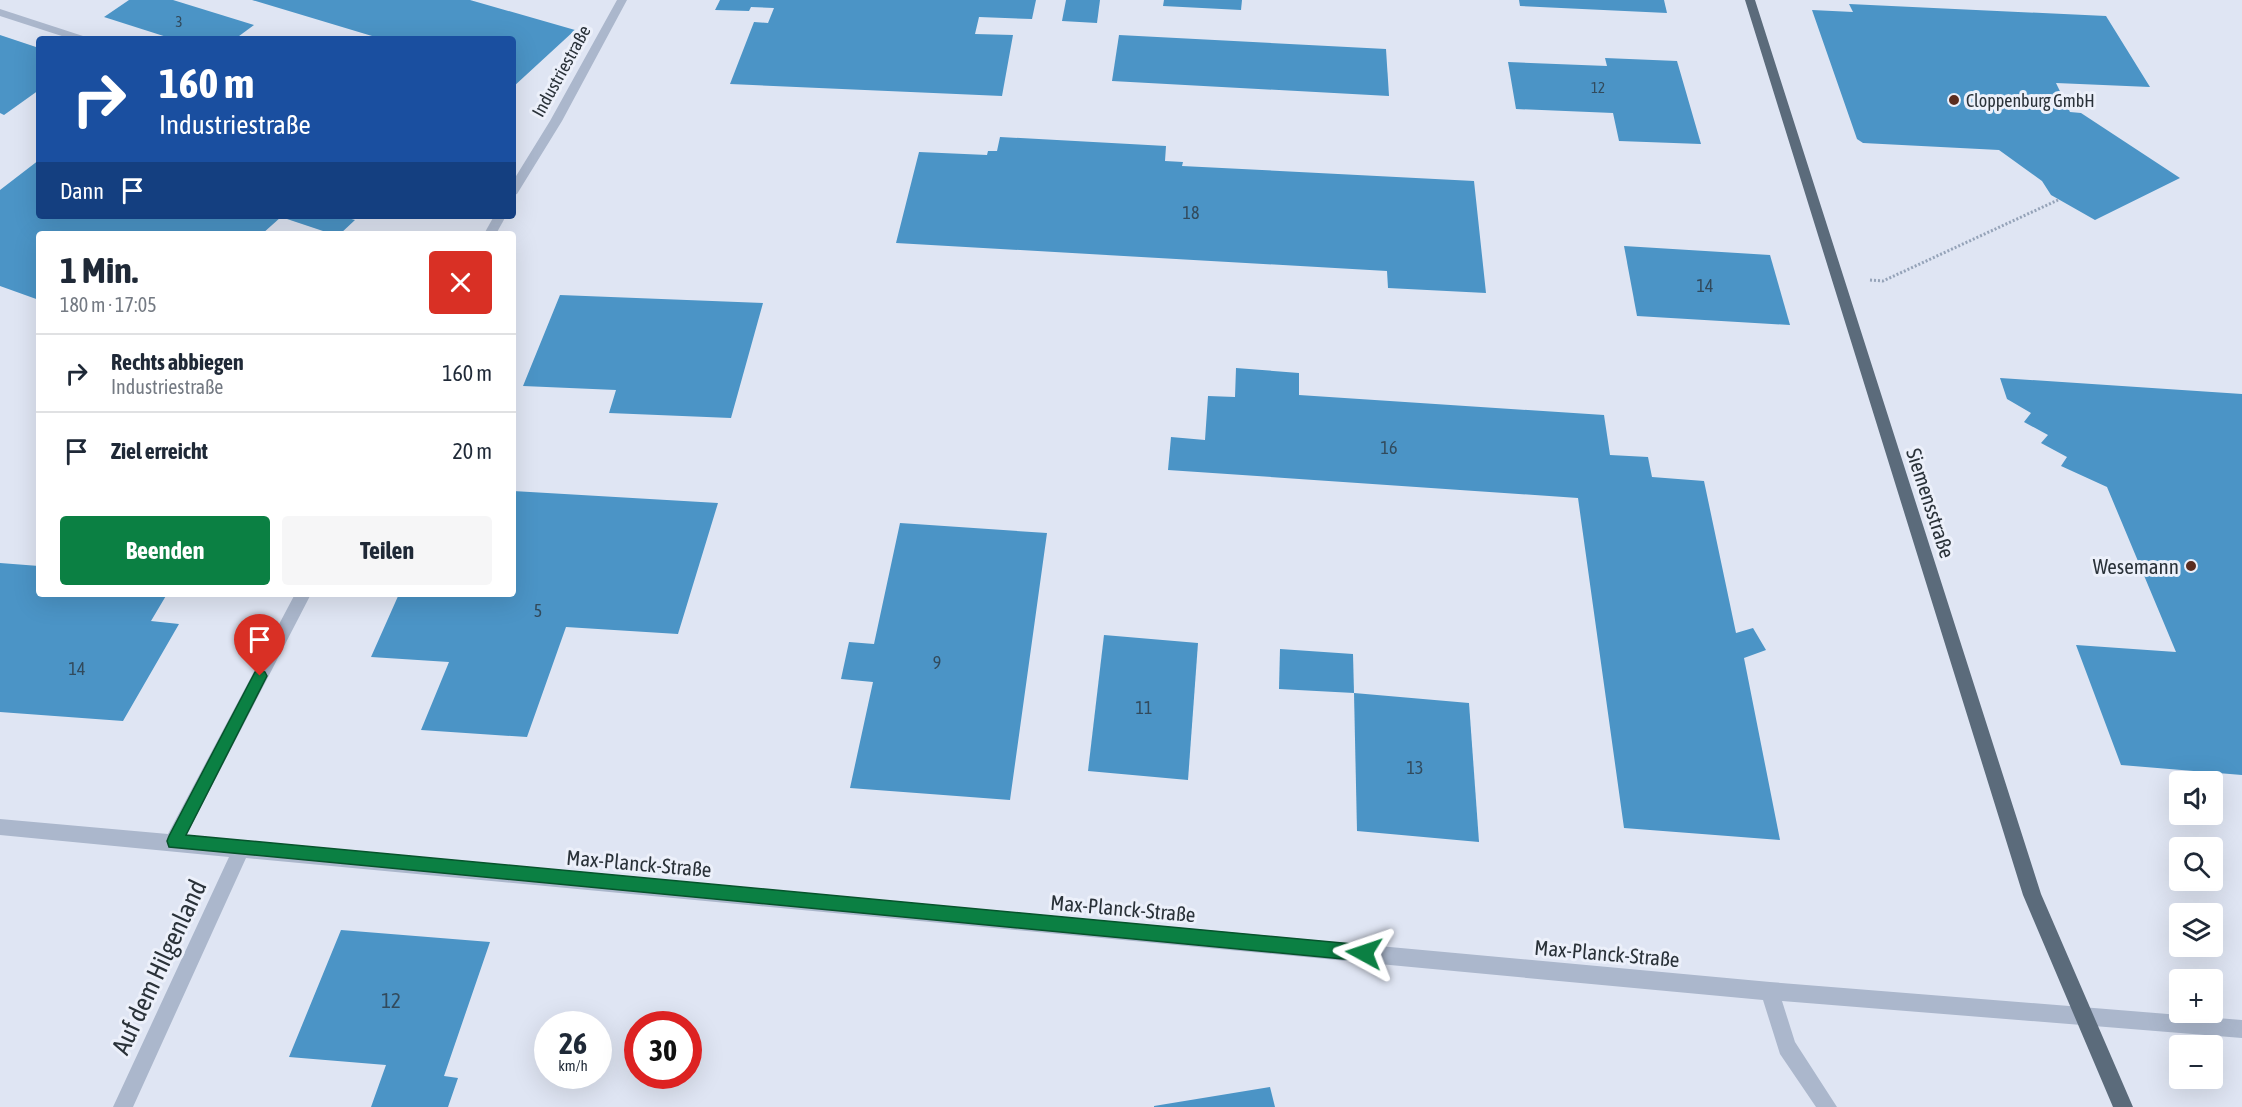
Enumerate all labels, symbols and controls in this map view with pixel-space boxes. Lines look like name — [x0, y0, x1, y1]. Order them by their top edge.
house number: 3 — [175, 13, 183, 30]
street label: Industriestraße — [527, 22, 595, 120]
text: 160 m — [159, 59, 254, 107]
icon: right — [60, 60, 138, 138]
house number: 12 — [1591, 79, 1605, 96]
place label: Cloppenburg GmbH — [1966, 90, 2095, 111]
marker: Cloppenburg GmbH — [1947, 93, 1961, 107]
text: Industriestraße — [159, 109, 311, 140]
icon: arrive — [116, 174, 149, 207]
text: Dann — [60, 178, 104, 204]
house number: 18 — [1183, 202, 1199, 223]
text: 1 Min. — [60, 249, 138, 291]
button: close — [429, 251, 492, 314]
house number: 14 — [1697, 275, 1713, 296]
text: 180 m · 17:05 — [60, 293, 157, 316]
text: Rechts abbiegen — [111, 349, 244, 375]
icon: right — [60, 357, 93, 390]
text: 160 m — [442, 360, 492, 386]
text: Industriestraße — [111, 375, 223, 398]
icon: arrive — [60, 435, 93, 468]
house number: 16 — [1381, 437, 1397, 458]
text: Ziel erreicht — [111, 438, 208, 464]
text: 20 m — [452, 438, 492, 464]
street label: Siemensstraße — [1902, 445, 1960, 561]
button: Beenden — [60, 516, 270, 585]
button: Teilen — [282, 516, 492, 585]
place label: Wesemann — [2093, 554, 2179, 578]
marker: Wesemann — [2184, 559, 2198, 573]
house number: 5 — [534, 600, 542, 621]
pin — [234, 614, 285, 676]
icon: arrive — [243, 623, 276, 656]
house number: 9 — [933, 652, 941, 673]
house number: 14 — [69, 658, 85, 679]
house number: 11 — [1136, 697, 1152, 718]
house number: 13 — [1407, 757, 1423, 778]
map controls — [2169, 771, 2223, 1089]
button: sound — [2169, 771, 2223, 825]
button: search — [2169, 837, 2223, 891]
street label: Max-Planck-Straße — [566, 845, 712, 881]
street label: Auf dem Hilgenland — [105, 875, 213, 1059]
street label: Max-Planck-Straße — [1050, 890, 1196, 926]
button: layers — [2169, 903, 2223, 957]
position arrow — [1332, 921, 1396, 985]
street label: Max-Planck-Straße — [1534, 935, 1680, 971]
button: + — [2169, 969, 2223, 1023]
house number: 12 — [381, 988, 401, 1012]
speed limit sign: 30 — [624, 1011, 702, 1089]
text: 26 — [559, 1026, 587, 1060]
button: − — [2169, 1035, 2223, 1089]
text: km/h — [558, 1057, 588, 1074]

